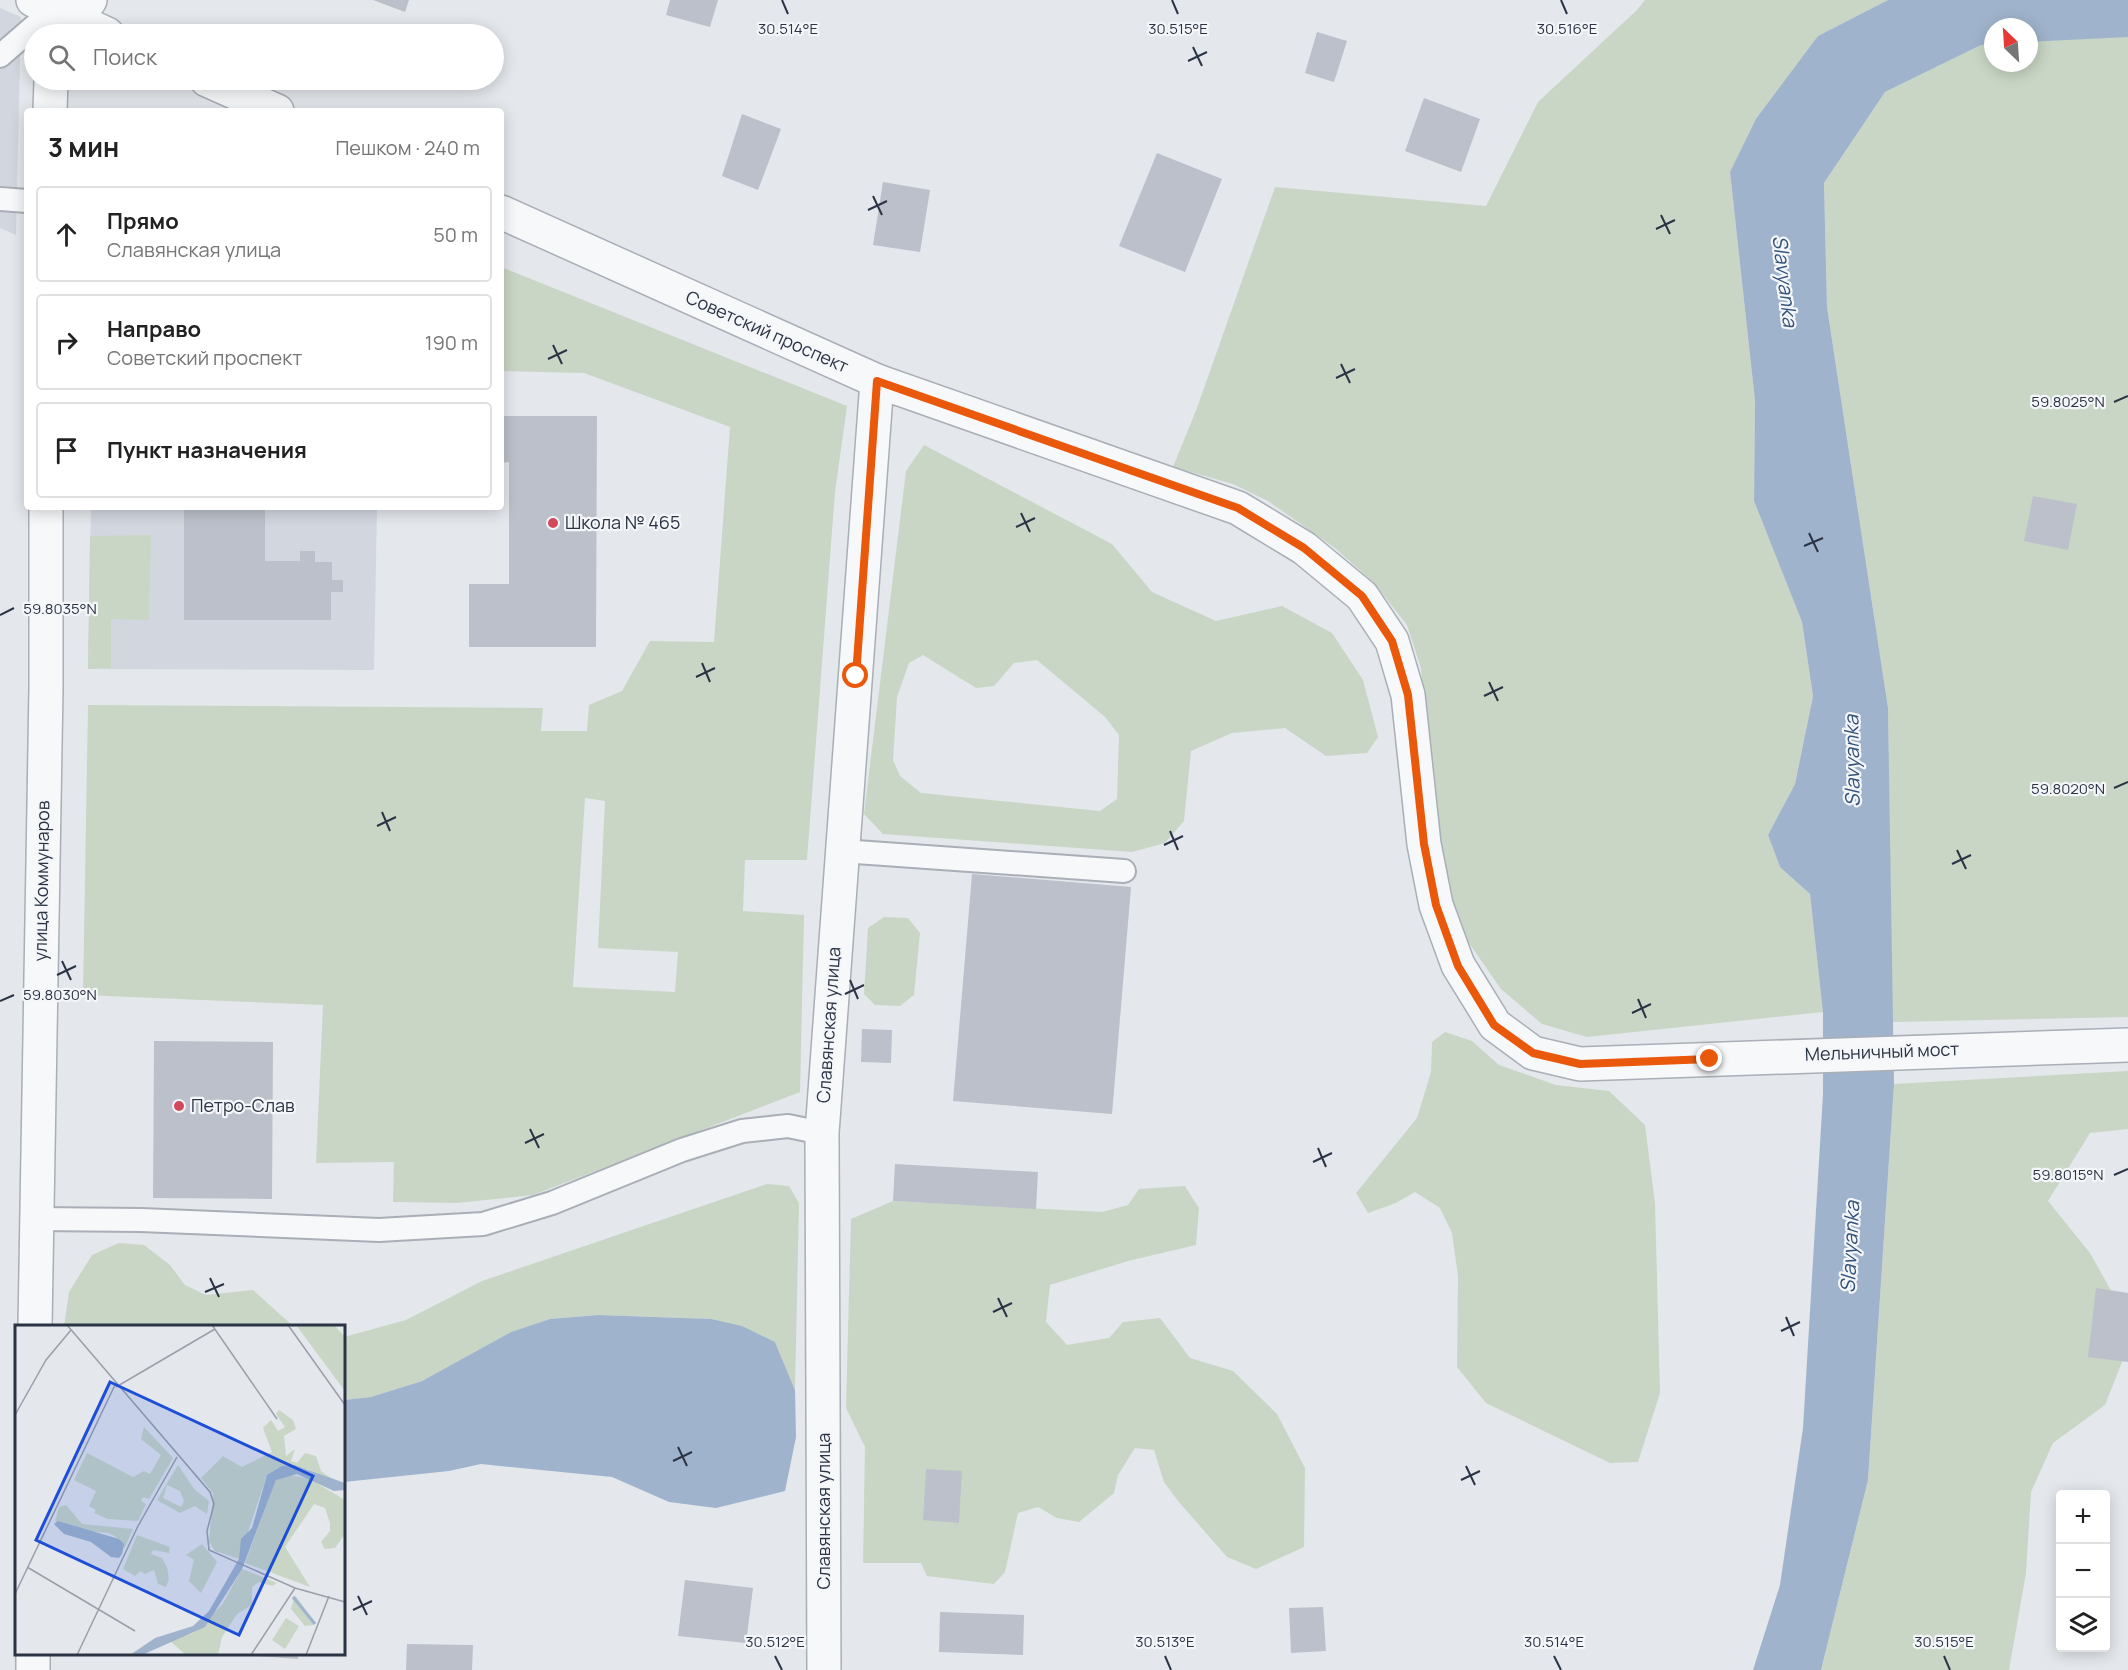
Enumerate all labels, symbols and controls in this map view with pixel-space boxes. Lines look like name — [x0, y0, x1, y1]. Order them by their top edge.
text: 30.514°E — [758, 18, 818, 39]
text: 30.515°E — [1148, 18, 1208, 39]
text: 30.516°E — [1537, 18, 1597, 39]
north arrow — [1984, 18, 2038, 72]
search box — [24, 24, 504, 90]
icon: search — [45, 41, 78, 74]
text: Поиск — [93, 42, 157, 72]
text: 3 мин — [48, 129, 119, 165]
text: Пешком · 240 m — [335, 134, 480, 161]
text: Прямо — [107, 206, 179, 236]
icon: ahead — [50, 218, 83, 251]
text: 50 m — [433, 221, 478, 248]
water label: Slavyanka — [1766, 234, 1805, 329]
text: Славянская улица — [107, 236, 281, 263]
street label: Советский проспект — [682, 284, 853, 378]
text: Направо — [107, 314, 201, 344]
icon: right — [50, 326, 83, 359]
text: 190 m — [425, 329, 478, 356]
text: Советский проспект — [107, 344, 302, 371]
text: 59.8025°N — [2031, 391, 2105, 412]
icon: arrive — [50, 434, 83, 467]
text: Пункт назначения — [107, 435, 307, 465]
place label: Школа № 465 — [565, 510, 680, 534]
marker: Школа № 465 — [546, 516, 560, 530]
text: 59.8035°N — [23, 598, 97, 619]
route start — [842, 662, 868, 688]
water label: Slavyanka — [1837, 714, 1866, 807]
text: 59.8020°N — [2031, 778, 2105, 799]
street label: улица Коммунаров — [28, 800, 54, 962]
street label: Славянская улица — [811, 946, 845, 1104]
text: 59.8030°N — [23, 984, 97, 1005]
street label: Мельничный мост — [1804, 1036, 1960, 1066]
route end — [1696, 1045, 1722, 1071]
place label: Петро-Слав — [191, 1093, 295, 1117]
marker: Петро-Слав — [172, 1099, 186, 1113]
text: 59.8015°N — [2033, 1164, 2103, 1185]
water label: Slavyanka — [1834, 1199, 1865, 1294]
inset map — [15, 1325, 345, 1655]
street label: Славянская улица — [811, 1433, 835, 1589]
map controls — [2056, 1490, 2110, 1652]
button: + — [2056, 1490, 2110, 1544]
button: − — [2056, 1544, 2110, 1598]
button: layers — [2056, 1598, 2110, 1652]
text: 30.512°E — [745, 1631, 805, 1652]
text: 30.513°E — [1135, 1631, 1195, 1652]
text: 30.514°E — [1524, 1631, 1584, 1652]
text: 30.515°E — [1914, 1631, 1974, 1652]

